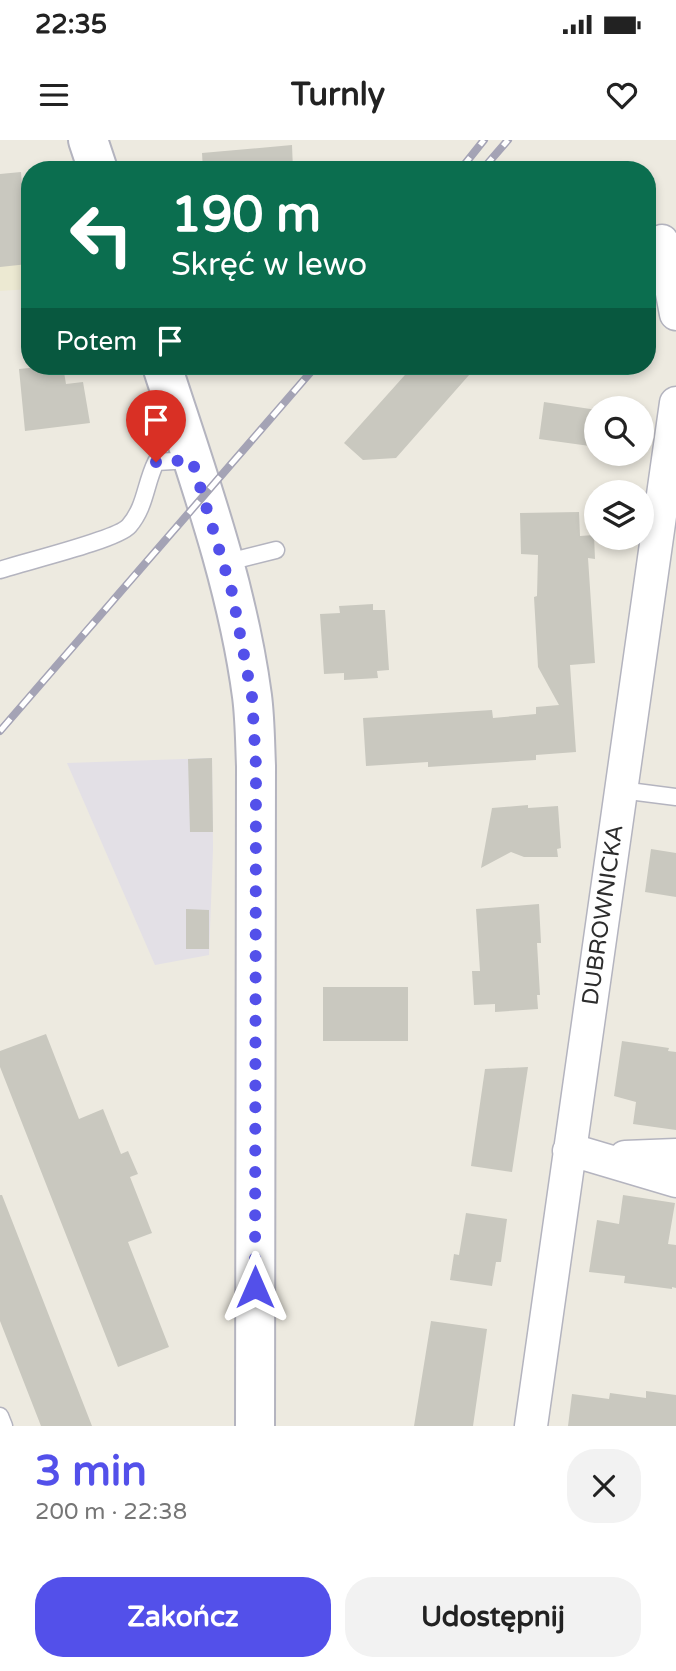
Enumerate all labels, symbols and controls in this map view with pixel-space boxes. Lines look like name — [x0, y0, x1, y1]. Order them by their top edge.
text: 22:35 — [35, 9, 107, 40]
icon: menu — [35, 76, 73, 114]
text: Turnly — [291, 76, 385, 114]
icon: heart — [603, 76, 641, 114]
text: 190 m — [171, 186, 321, 245]
icon: left — [56, 189, 147, 280]
text: Skręć w lewo — [171, 246, 367, 284]
icon: arrive — [151, 322, 189, 360]
text: Potem — [56, 326, 137, 357]
pin — [126, 390, 186, 462]
map controls — [584, 396, 654, 550]
button: search — [584, 396, 654, 466]
icon: arrive — [137, 401, 175, 439]
button: layers — [584, 480, 654, 550]
street label: DUBROWNICKA — [576, 823, 630, 1007]
position arrow — [218, 1250, 292, 1324]
text: 3 min — [35, 1446, 147, 1497]
button: close — [567, 1449, 641, 1523]
text: 200 m · 22:38 — [35, 1498, 187, 1526]
button: Zakończ — [35, 1577, 331, 1657]
button: Udostępnij — [345, 1577, 641, 1657]

